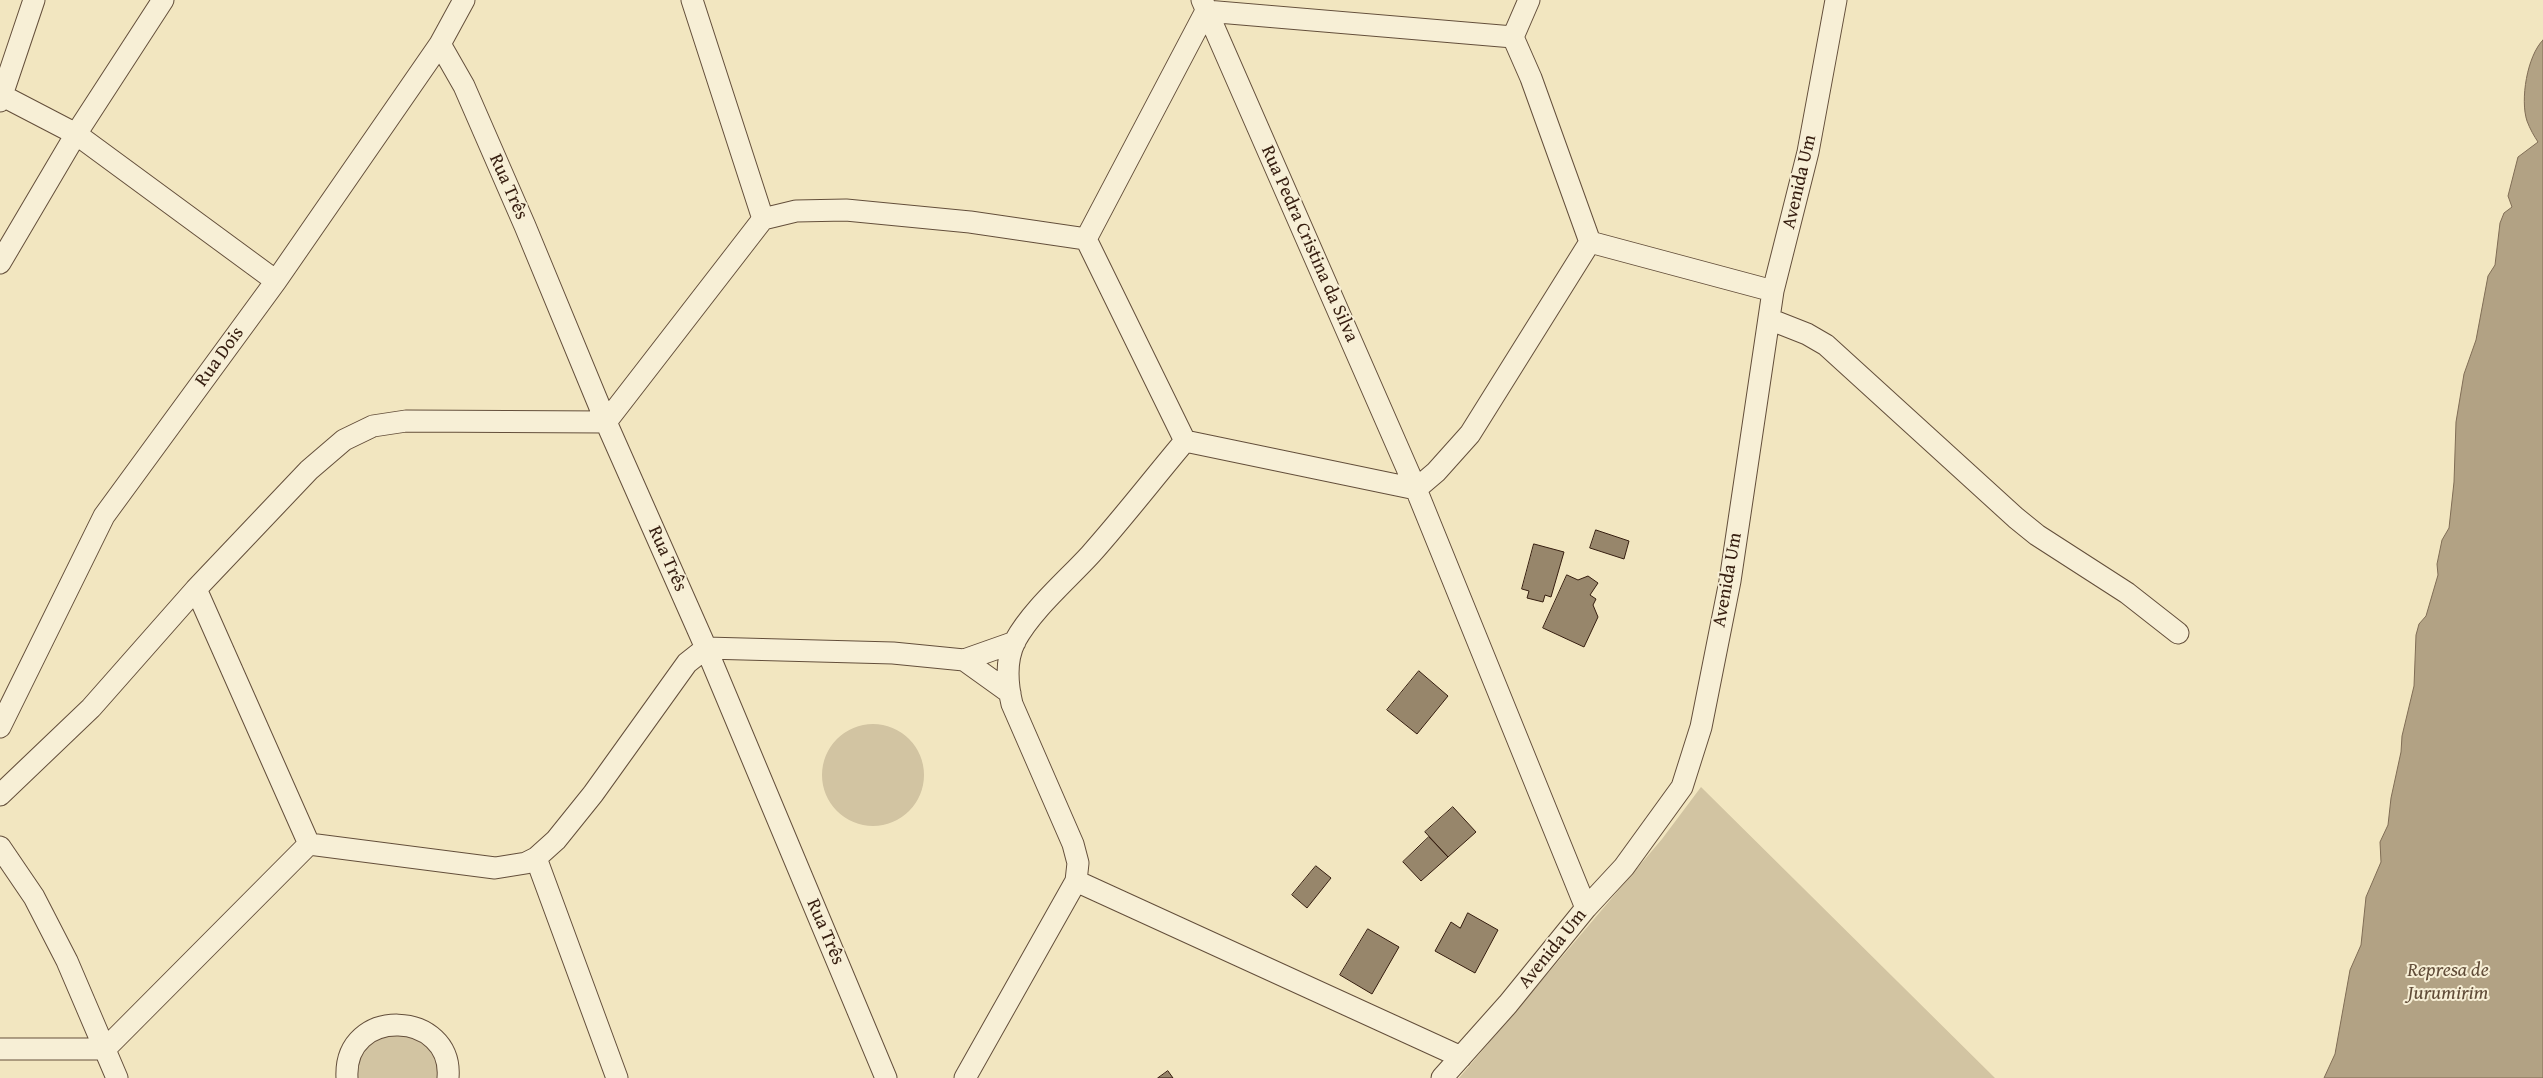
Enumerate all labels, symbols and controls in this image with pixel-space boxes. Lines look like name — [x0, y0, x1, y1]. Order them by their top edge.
street label: Avenida Um — [1778, 133, 1822, 231]
street label: Rua Pedra Cristina da Silva — [1255, 142, 1363, 346]
street label: Rua Três — [483, 151, 533, 223]
street label: Rua Dois — [191, 323, 249, 391]
street label: Rua Três — [642, 523, 692, 595]
street label: Avenida Um — [1708, 531, 1748, 629]
street label: Rua Três — [801, 896, 849, 968]
street label: Avenida Um — [1514, 905, 1592, 993]
water label: Represa de Jurumirim — [2407, 959, 2489, 1006]

